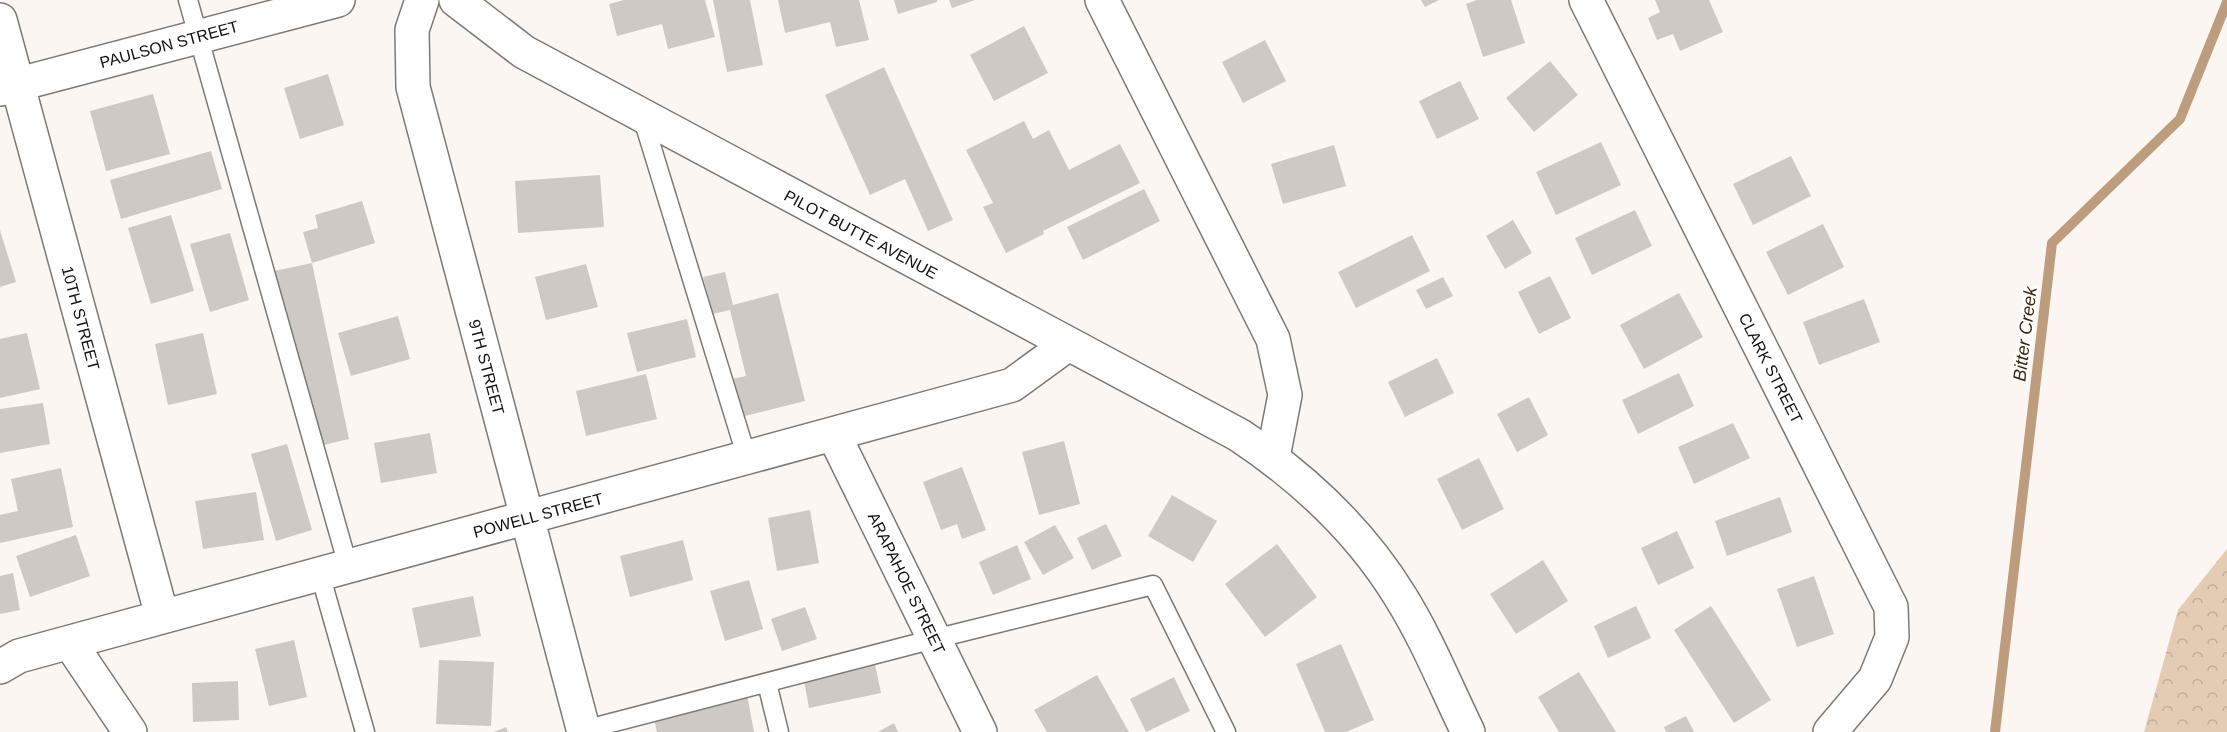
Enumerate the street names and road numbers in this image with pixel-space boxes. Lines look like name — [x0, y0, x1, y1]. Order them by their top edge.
street label: PAULSON STREET — [98, 18, 241, 71]
street label: PILOT BUTTE AVENUE — [781, 187, 940, 282]
street label: 10TH STREET — [59, 264, 103, 372]
street label: CLARK STREET — [1736, 310, 1806, 426]
street label: 9TH STREET — [466, 318, 507, 417]
street label: POWELL STREET — [471, 490, 605, 541]
street label: ARAPAHOE STREET — [865, 510, 948, 657]

